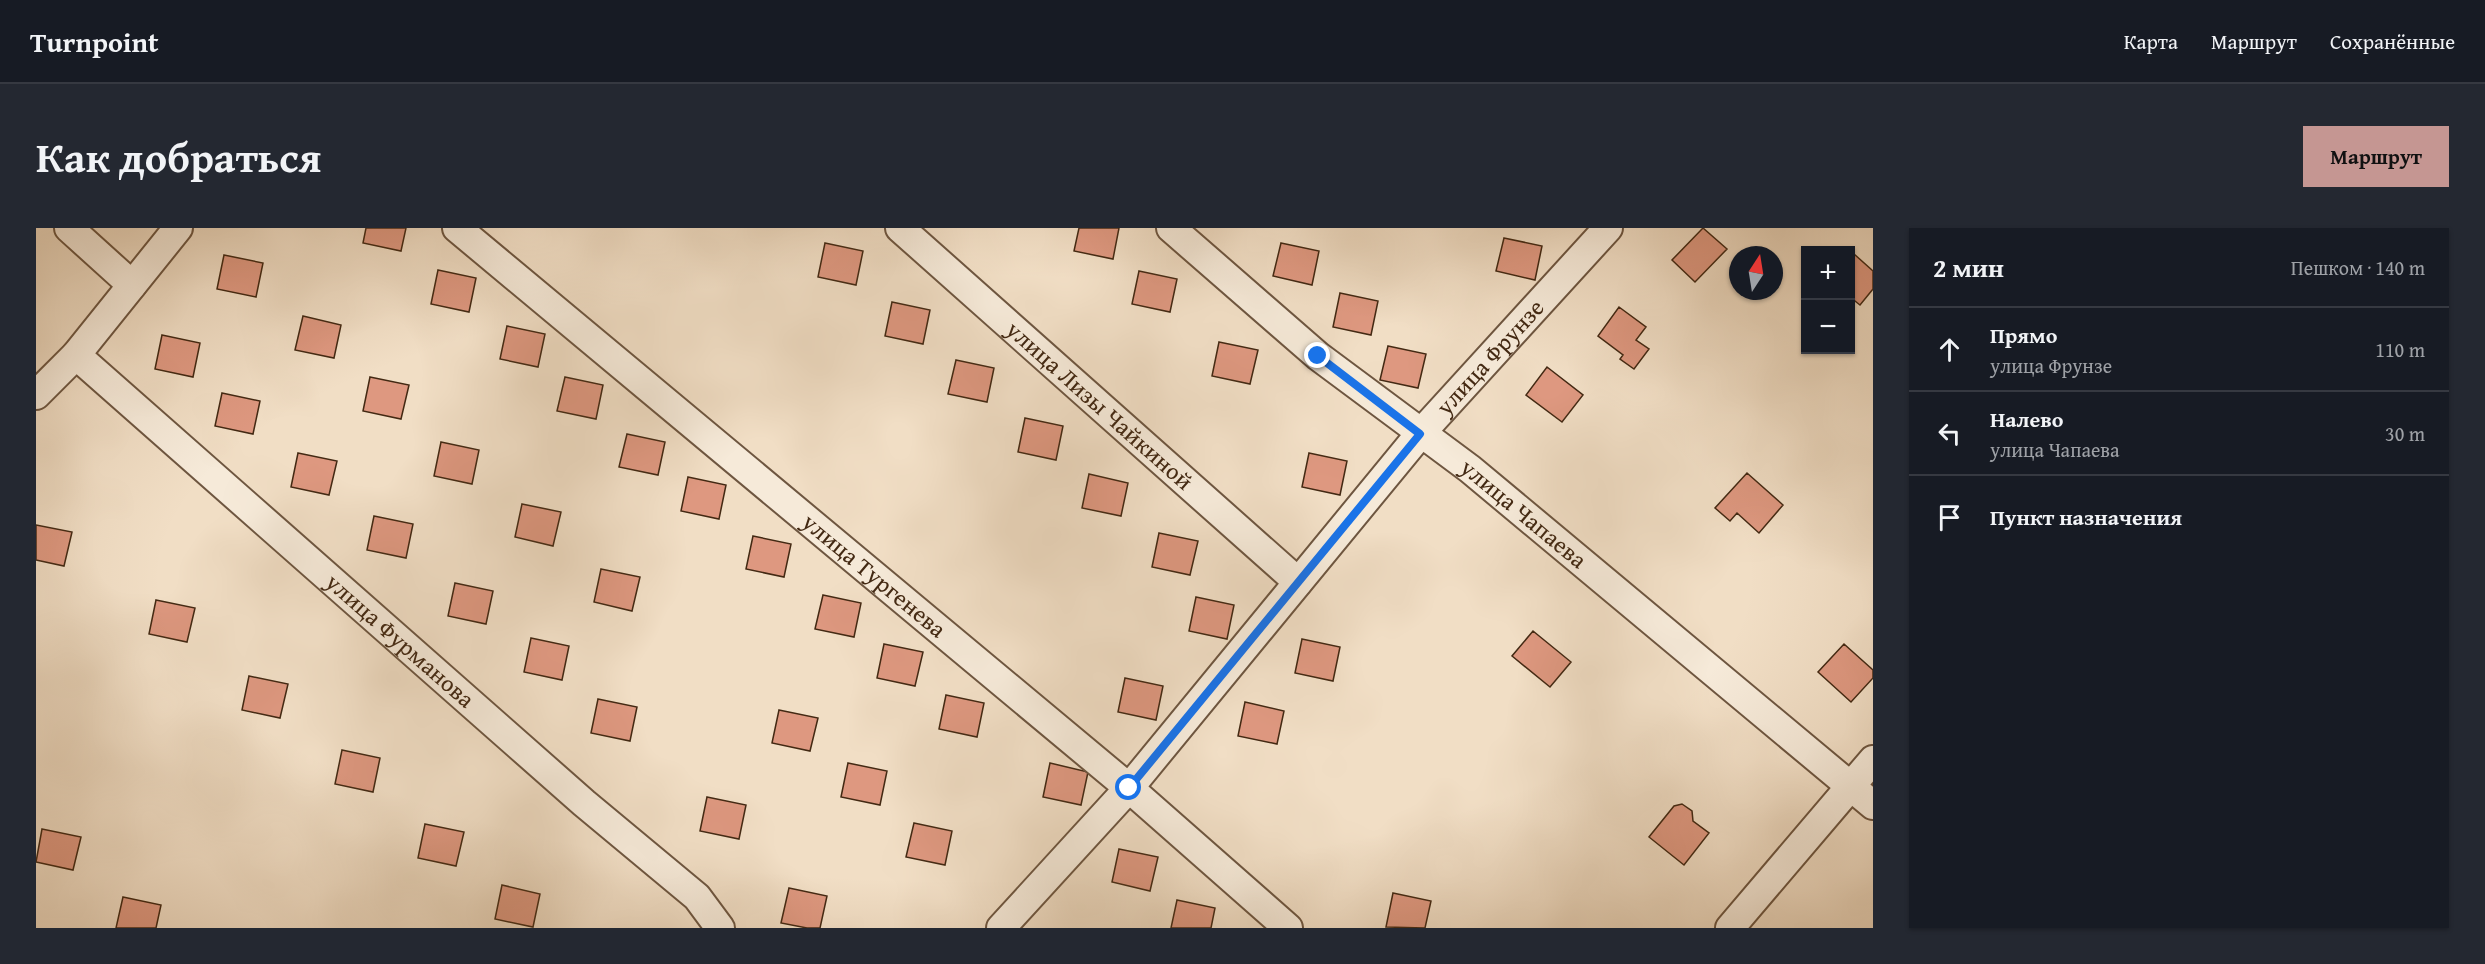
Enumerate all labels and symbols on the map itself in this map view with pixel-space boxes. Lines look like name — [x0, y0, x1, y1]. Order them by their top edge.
north arrow — [1729, 246, 1783, 300]
street label: улица Фрунзе — [1427, 291, 1552, 423]
street label: улица Лизы Чайкиной — [998, 312, 1201, 498]
route end — [1304, 342, 1330, 368]
street label: улица Чапаева — [1453, 449, 1595, 577]
street label: улица Тургенева — [794, 504, 955, 646]
street label: улица Фурманова — [317, 564, 483, 716]
route start — [1115, 774, 1141, 800]

